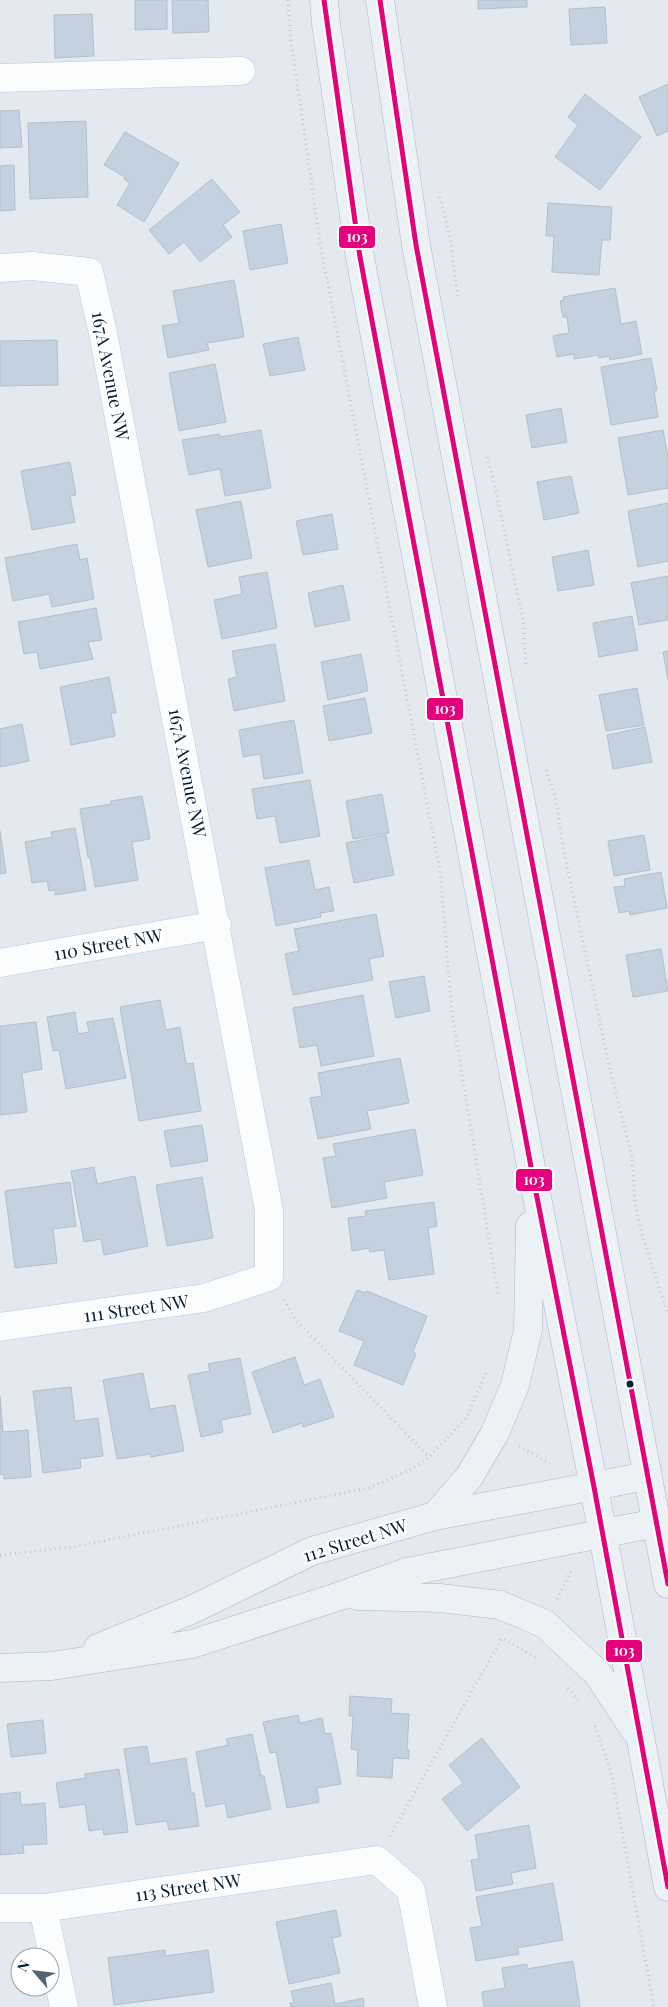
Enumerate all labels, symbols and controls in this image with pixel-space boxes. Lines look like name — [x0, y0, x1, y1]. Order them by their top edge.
line badge: 103 — [338, 225, 376, 249]
text: 103 — [346, 227, 368, 246]
street label: 167A Avenue NW — [87, 309, 135, 443]
line badge: 103 — [426, 697, 464, 721]
text: 103 — [434, 699, 456, 718]
street label: 167A Avenue NW — [164, 706, 212, 840]
street label: 110 Street NW — [52, 922, 165, 965]
line badge: 103 — [515, 1168, 553, 1192]
text: 103 — [523, 1170, 545, 1189]
street label: 111 Street NW — [82, 1289, 191, 1327]
unlabelled marker — [625, 1379, 635, 1389]
street label: 112 Street NW — [300, 1513, 411, 1567]
line badge: 103 — [605, 1639, 643, 1663]
text: 103 — [613, 1641, 635, 1660]
street label: 113 Street NW — [133, 1868, 243, 1906]
north arrow — [10, 1947, 60, 1997]
text: N — [12, 1957, 34, 1975]

